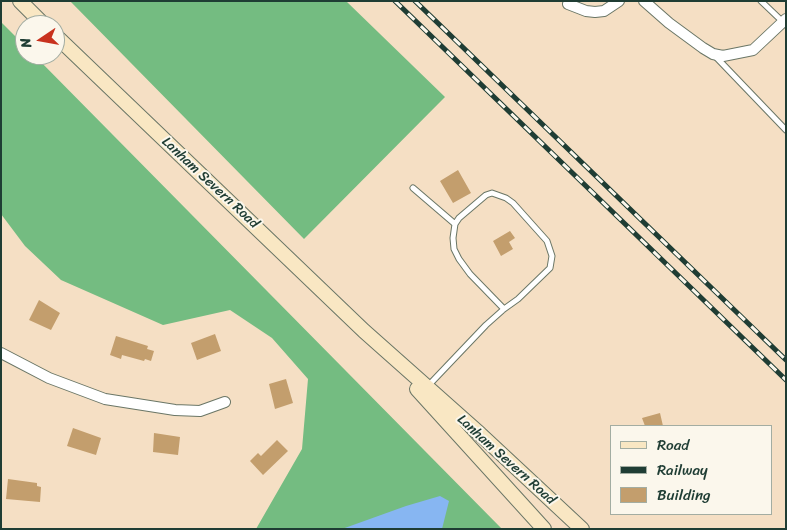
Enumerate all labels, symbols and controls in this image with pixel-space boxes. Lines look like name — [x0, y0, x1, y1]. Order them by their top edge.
north arrow — [15, 15, 65, 65]
text: N — [13, 36, 39, 50]
street label: Lanham Severn Road — [158, 134, 262, 232]
street label: Lanham Severn Road — [453, 411, 559, 509]
legend — [610, 425, 772, 515]
text: Road — [657, 432, 689, 458]
text: Railway — [657, 457, 708, 483]
text: Building — [657, 482, 711, 508]

